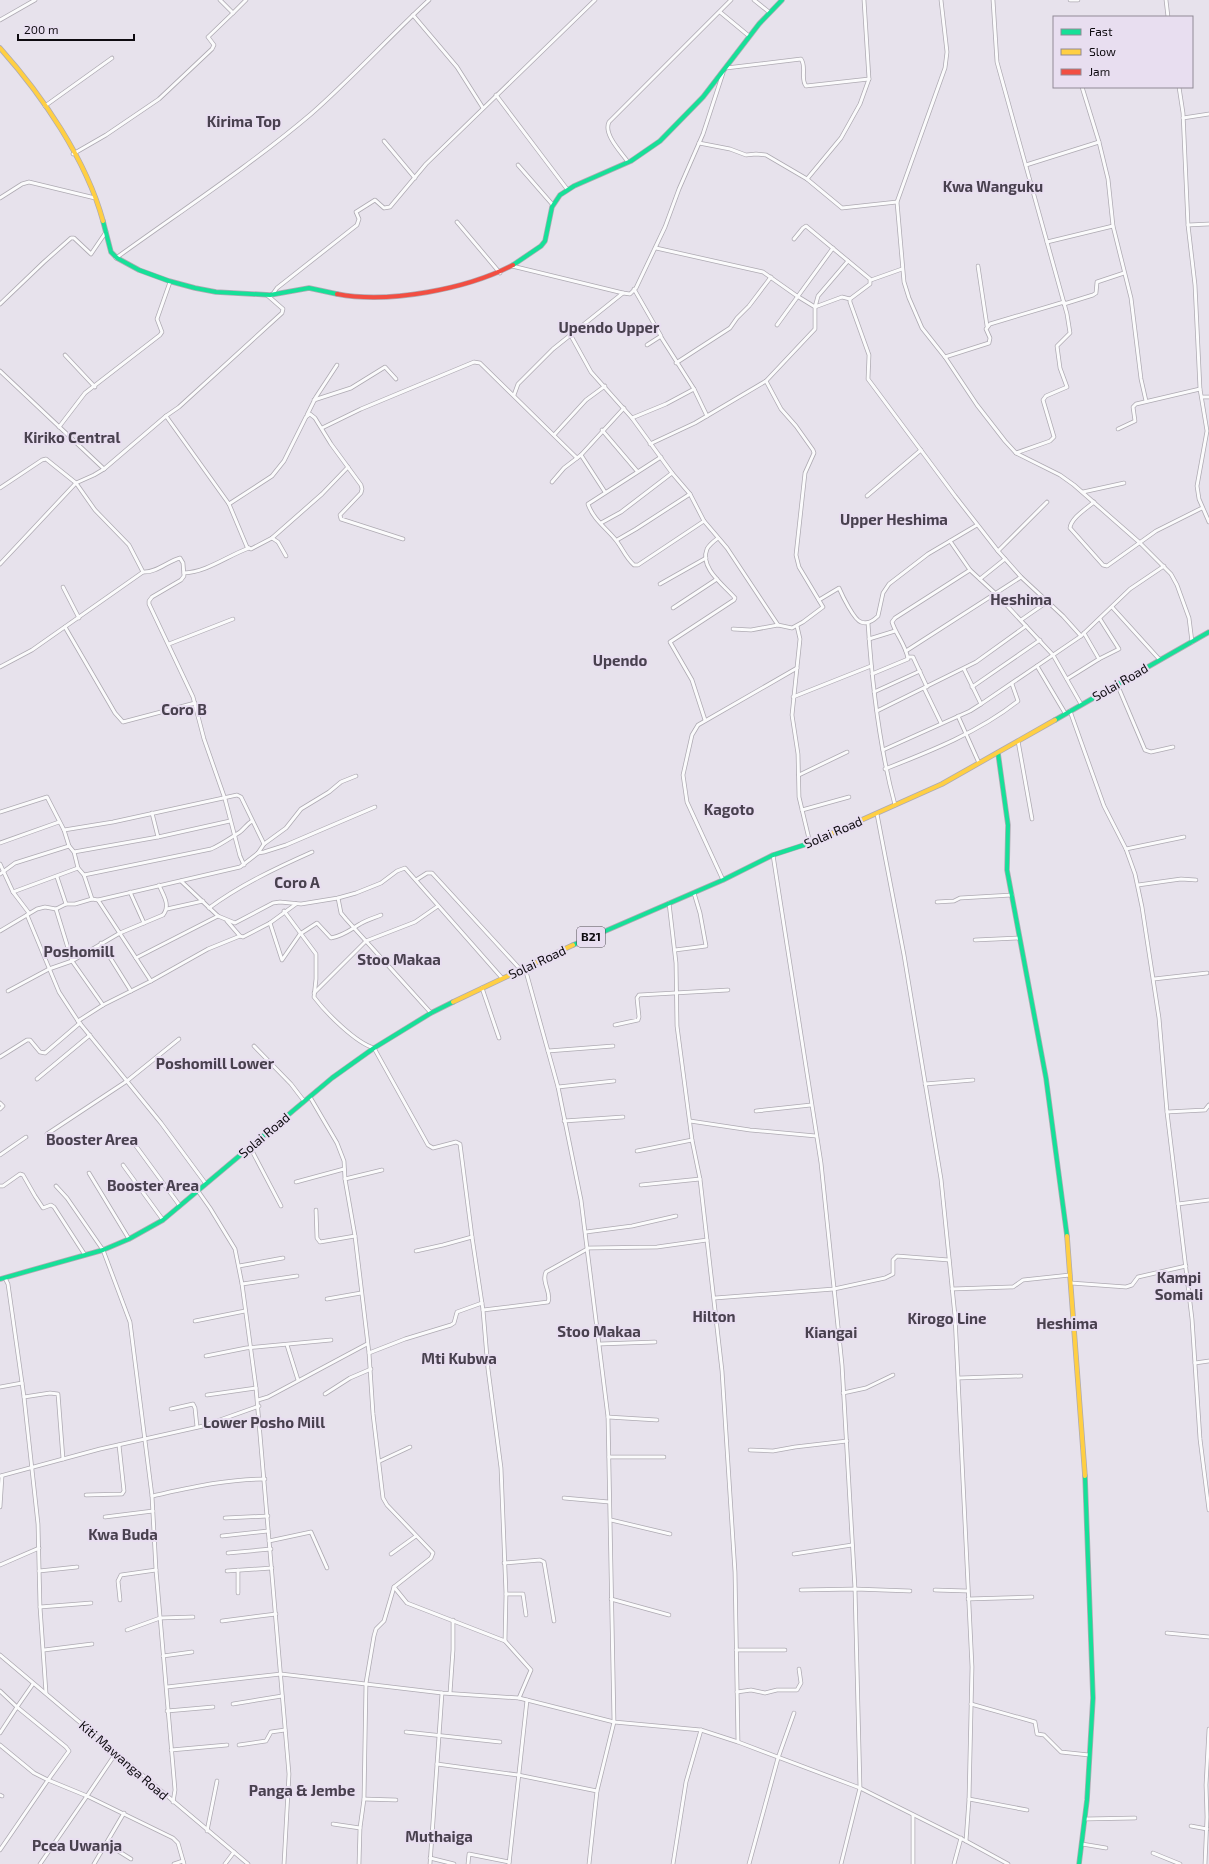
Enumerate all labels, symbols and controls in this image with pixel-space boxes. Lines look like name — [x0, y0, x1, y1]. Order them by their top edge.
scale bar — [18, 16, 134, 42]
legend — [1053, 16, 1193, 88]
text: 200 m — [24, 22, 58, 36]
text: Fast — [1089, 24, 1113, 38]
text: Slow — [1089, 44, 1116, 58]
text: Jam — [1089, 64, 1110, 78]
district label: Kirima Top — [207, 112, 281, 130]
district label: Kwa Wanguku — [943, 177, 1043, 195]
district label: Upendo Upper — [559, 318, 660, 336]
district label: Kiriko Central — [24, 428, 120, 446]
district label: Upper Heshima — [840, 510, 948, 528]
district label: Heshima — [990, 590, 1052, 608]
district label: Upendo — [593, 651, 647, 669]
street label: Solai Road — [1089, 660, 1151, 704]
district label: Coro B — [161, 700, 207, 718]
district label: Kagoto — [704, 800, 754, 818]
street label: Solai Road — [801, 813, 865, 851]
district label: Coro A — [274, 873, 320, 891]
road number: B21 — [577, 927, 605, 947]
district label: Poshomill — [43, 942, 115, 960]
street label: Solai Road — [506, 942, 568, 982]
district label: Stoo Makaa — [357, 950, 441, 968]
district label: Poshomill Lower — [156, 1054, 275, 1072]
street label: Solai Road — [235, 1109, 293, 1161]
district label: Booster Area — [46, 1130, 138, 1148]
district label: Booster Area — [107, 1176, 199, 1194]
district label: Kampi Somali — [1155, 1268, 1203, 1303]
district label: Hilton — [692, 1307, 736, 1325]
district label: Kirogo Line — [907, 1309, 987, 1327]
district label: Heshima — [1036, 1314, 1098, 1332]
district label: Stoo Makaa — [557, 1322, 641, 1340]
district label: Kiangai — [805, 1323, 857, 1341]
district label: Mti Kubwa — [421, 1349, 497, 1367]
district label: Lower Posho Mill — [203, 1413, 325, 1431]
district label: Kwa Buda — [88, 1525, 158, 1543]
street label: Kiti Mawanga Road — [76, 1717, 172, 1803]
district label: Panga & Jembe — [249, 1781, 355, 1799]
district label: Muthaiga — [405, 1827, 473, 1845]
district label: Pcea Uwanja — [32, 1836, 122, 1854]

